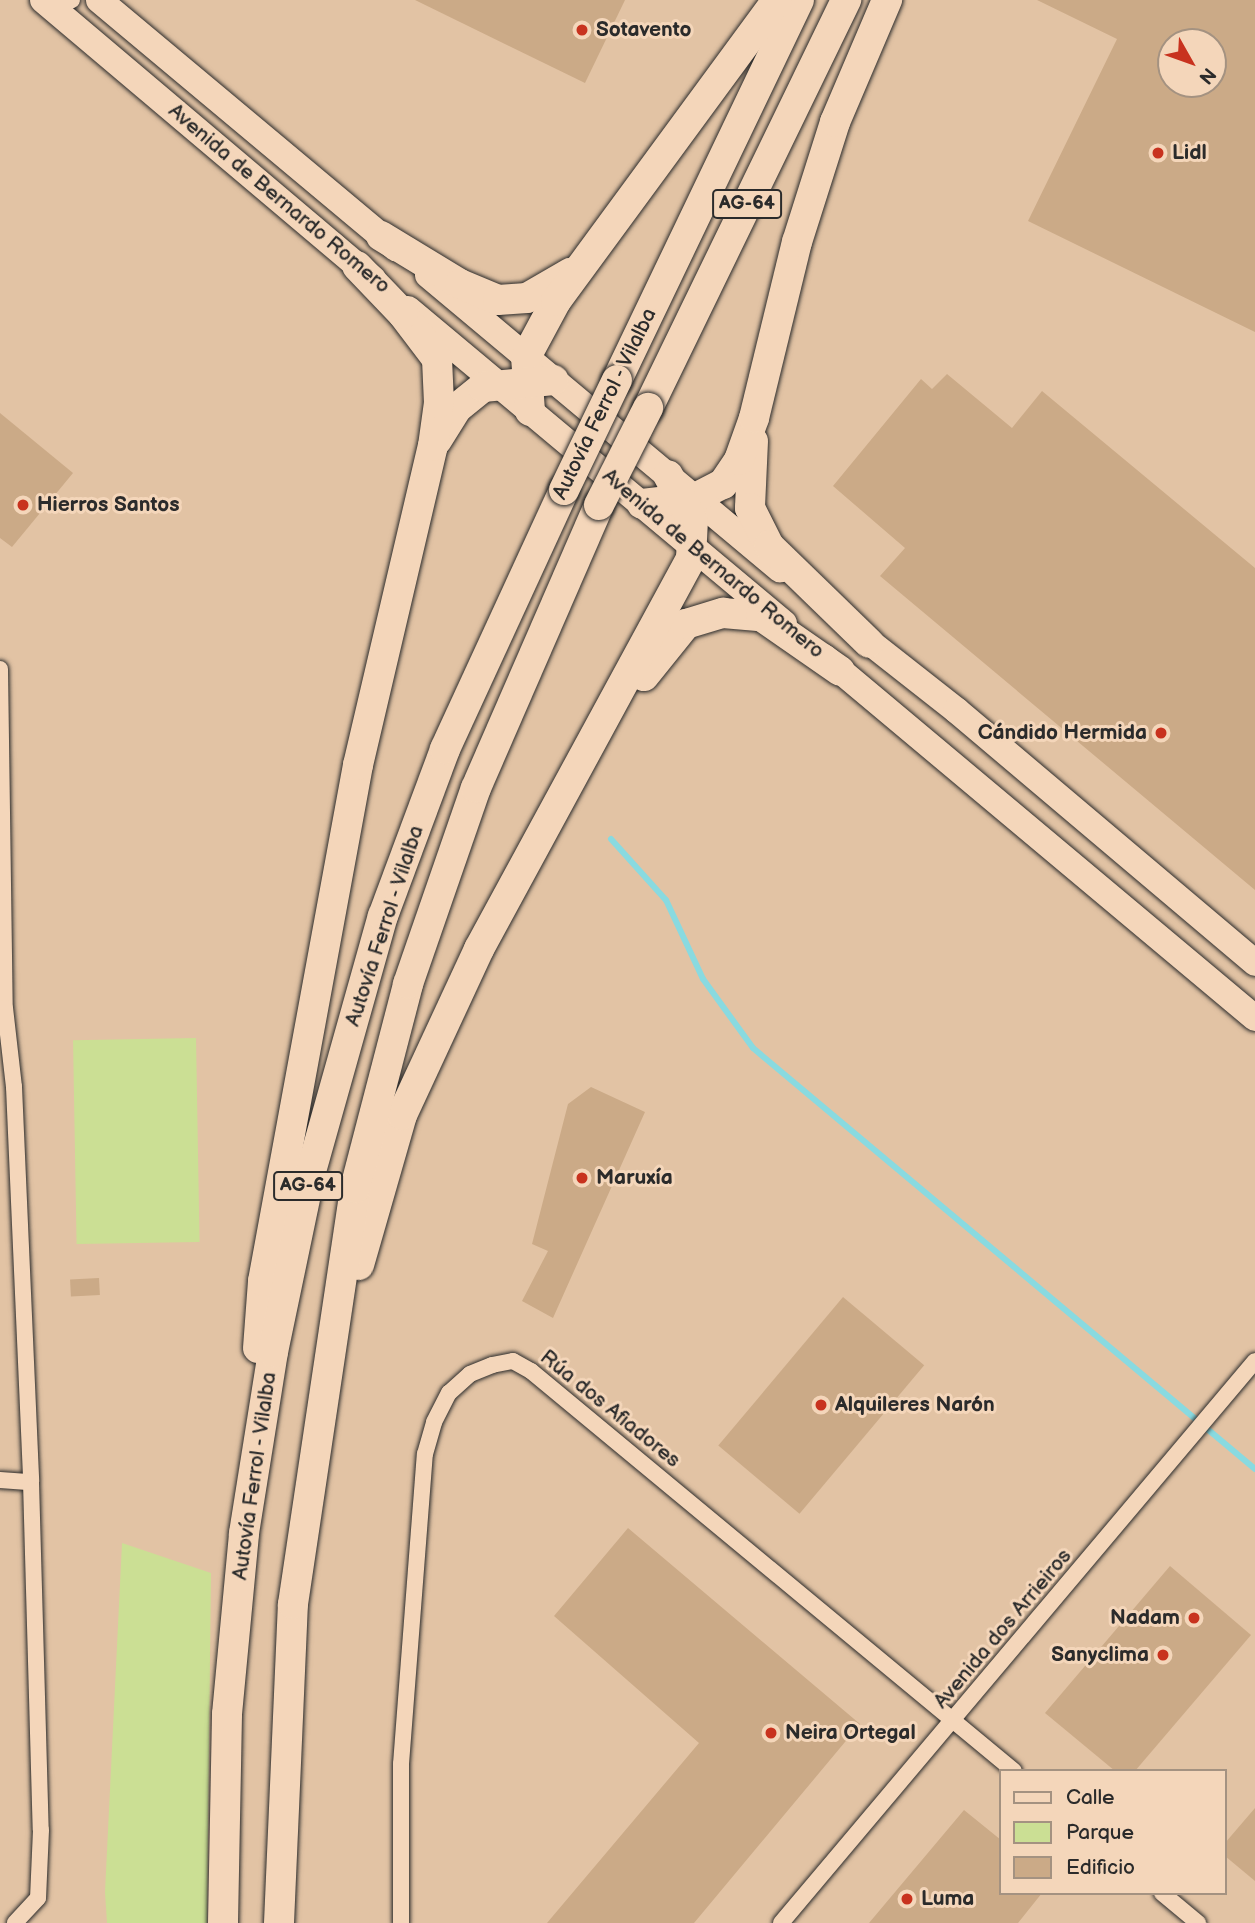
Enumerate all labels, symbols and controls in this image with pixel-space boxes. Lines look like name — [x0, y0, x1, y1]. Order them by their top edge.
place label: Sotavento — [596, 17, 692, 43]
marker: Sotavento — [574, 22, 590, 38]
north arrow — [1157, 28, 1227, 98]
text: N — [1194, 63, 1220, 88]
street label: Avenida de Bernardo Romero — [163, 99, 395, 299]
place label: Lidl — [1172, 140, 1207, 166]
marker: Lidl — [1150, 145, 1166, 161]
road number: AG-64 — [712, 188, 782, 220]
street label: Autovía Ferrol - Vilalba — [547, 303, 663, 505]
street label: Avenida de Bernardo Romero — [597, 464, 829, 664]
place label: Hierros Santos — [37, 492, 180, 518]
marker: Hierros Santos — [15, 497, 31, 513]
place label: Cándido Hermida — [978, 720, 1147, 746]
marker: Cándido Hermida — [1153, 725, 1169, 741]
street label: Autovía Ferrol - Vilalba — [340, 821, 430, 1031]
place label: Maruxía — [596, 1165, 673, 1191]
road number: AG-64 — [273, 1170, 343, 1202]
marker: Maruxía — [574, 1170, 590, 1186]
street label: Rúa dos Afiadores — [535, 1345, 685, 1473]
street label: Autovía Ferrol - Vilalba — [228, 1369, 282, 1583]
place label: Alquileres Narón — [835, 1392, 995, 1418]
marker: Alquileres Narón — [813, 1397, 829, 1413]
street label: Avenida dos Arrieiros — [929, 1544, 1077, 1714]
place label: Nadam — [1110, 1605, 1180, 1631]
marker: Nadam — [1186, 1610, 1202, 1626]
place label: Sanyclima — [1051, 1642, 1149, 1668]
marker: Sanyclima — [1155, 1647, 1171, 1663]
place label: Neira Ortegal — [785, 1720, 916, 1746]
marker: Neira Ortegal — [763, 1725, 779, 1741]
legend — [1000, 1769, 1227, 1895]
text: Calle — [1066, 1785, 1115, 1810]
text: Parque — [1066, 1820, 1134, 1845]
text: Edificio — [1066, 1855, 1135, 1880]
place label: Luma — [921, 1886, 974, 1912]
marker: Luma — [899, 1891, 915, 1907]

